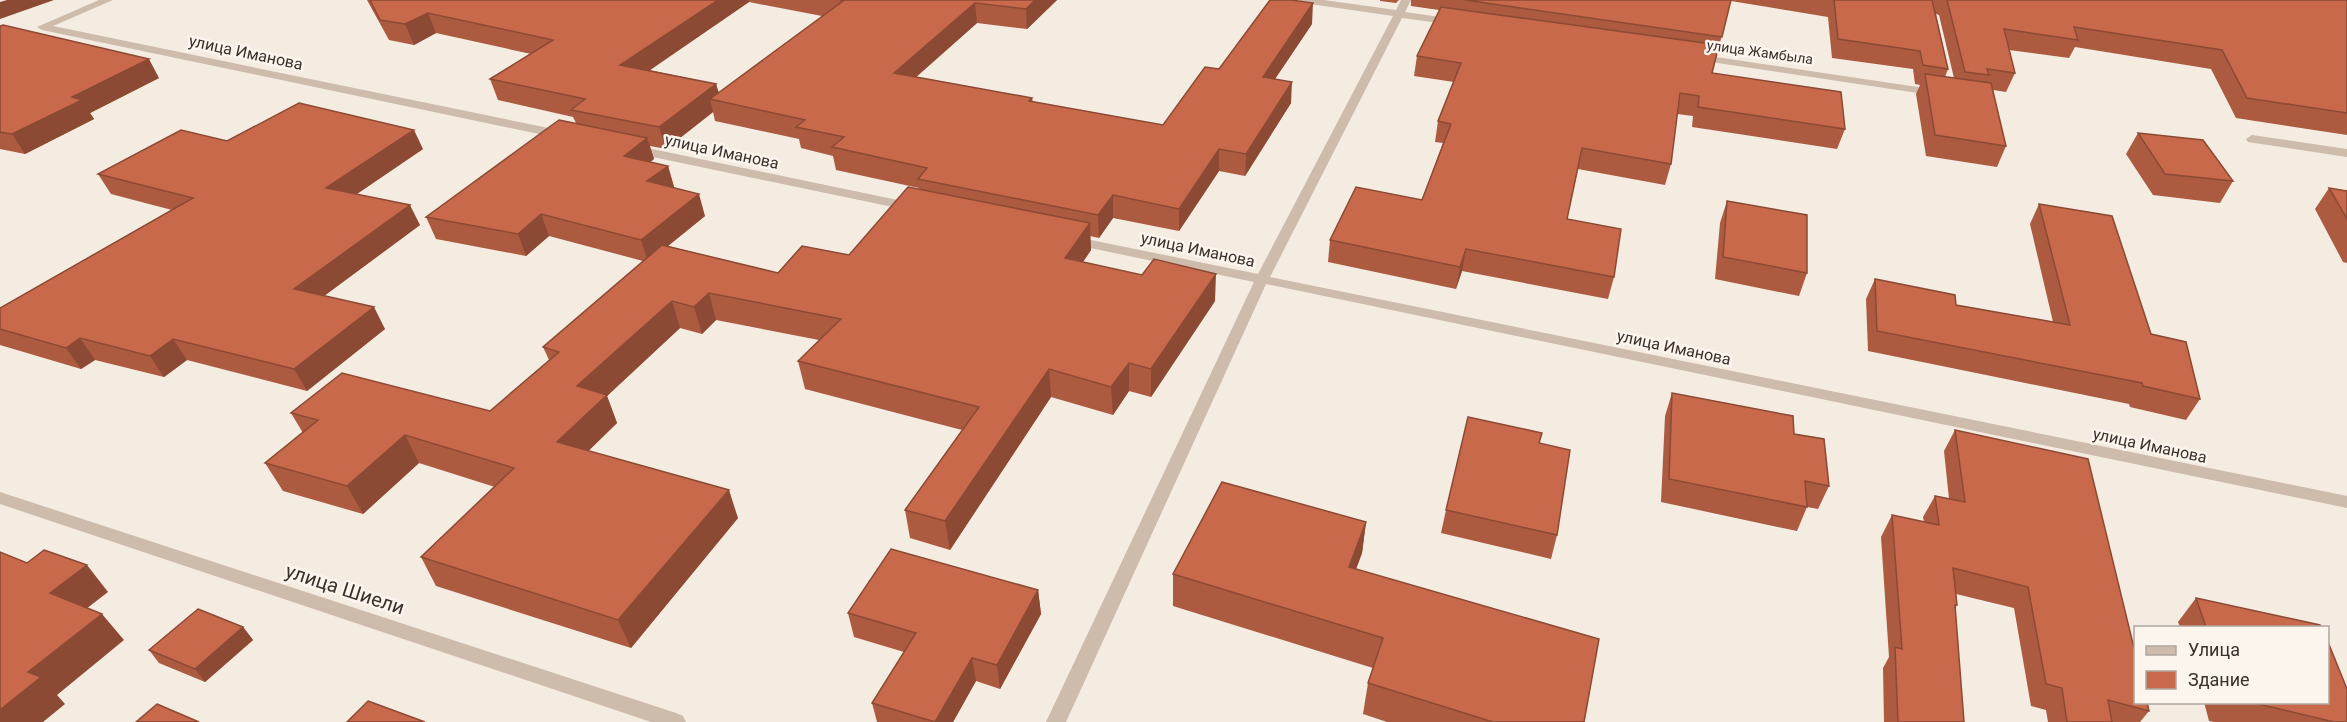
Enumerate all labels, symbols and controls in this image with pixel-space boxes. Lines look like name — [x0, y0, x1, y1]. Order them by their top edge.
street label: улица Иманова — [187, 31, 305, 74]
street label: улица Жамбыла — [1706, 37, 1814, 67]
street label: улица Иманова — [663, 130, 781, 173]
street label: улица Иманова — [1139, 228, 1257, 271]
street label: улица Иманова — [1615, 326, 1733, 369]
street label: улица Иманова — [2091, 424, 2209, 467]
street label: улица Шиели — [282, 558, 408, 620]
legend — [2134, 626, 2329, 704]
text: Улица — [2188, 639, 2240, 660]
text: Здание — [2188, 669, 2250, 690]

